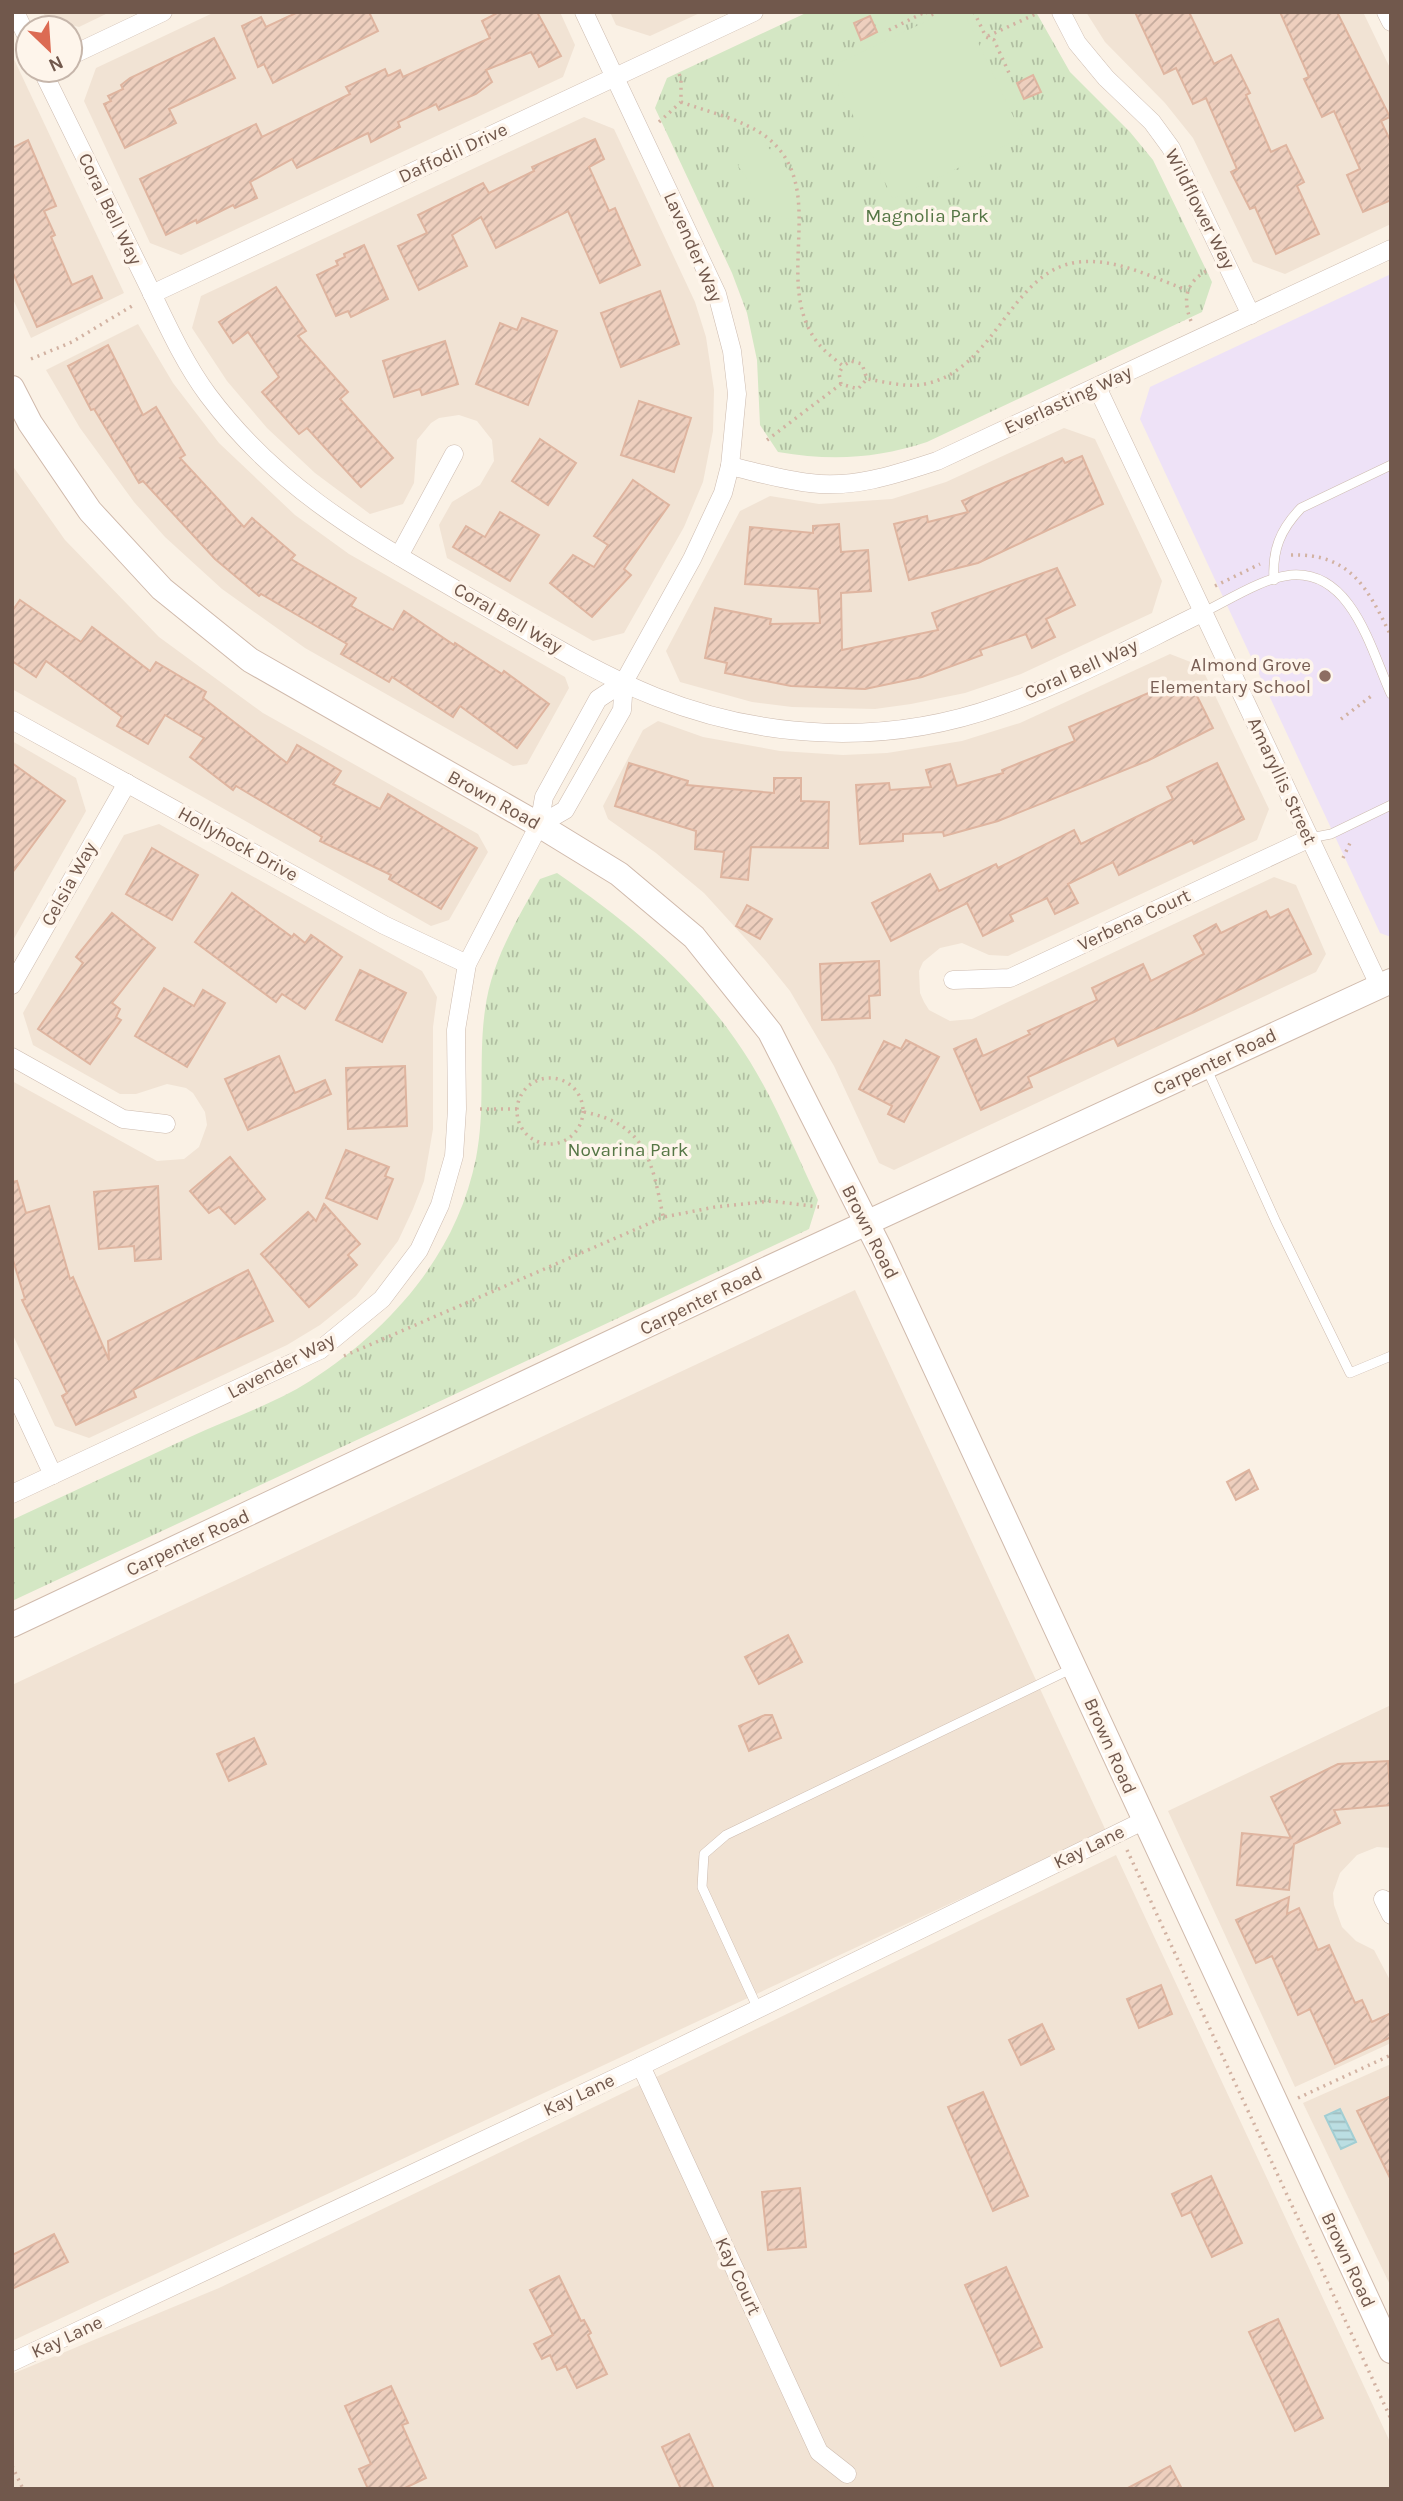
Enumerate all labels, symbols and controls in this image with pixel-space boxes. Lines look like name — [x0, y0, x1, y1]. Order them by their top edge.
north arrow — [14, 14, 84, 84]
text: N — [45, 51, 67, 76]
street label: Daffodil Drive — [395, 118, 511, 188]
street label: Wildflower Way — [1160, 145, 1240, 273]
street label: Coral Bell Way — [73, 150, 147, 269]
street label: Lavender Way — [659, 189, 727, 306]
park label: Magnolia Park — [865, 205, 989, 227]
street label: Everlasting Way — [1001, 361, 1135, 439]
street label: Coral Bell Way — [450, 578, 566, 658]
street label: Coral Bell Way — [1021, 634, 1141, 704]
place label: Almond Grove Elementary School — [1150, 654, 1311, 698]
marker: Almond Grove Elementary School — [1317, 668, 1333, 684]
street label: Amaryllis Street — [1243, 714, 1321, 848]
street label: Brown Road — [444, 766, 544, 834]
street label: Hollyhock Drive — [174, 802, 302, 886]
street label: Celsia Way — [37, 838, 101, 930]
street label: Verbena Court — [1074, 884, 1194, 956]
street label: Carpenter Road — [1150, 1024, 1280, 1100]
park label: Novarina Park — [568, 1139, 689, 1161]
street label: Brown Road — [837, 1181, 903, 1283]
street label: Carpenter Road — [636, 1262, 766, 1340]
street label: Lavender Way — [224, 1328, 338, 1403]
street label: Carpenter Road — [123, 1505, 253, 1581]
street label: Brown Road — [1079, 1695, 1141, 1797]
street label: Kay Lane — [1050, 1820, 1128, 1874]
street label: Kay Lane — [540, 2069, 618, 2121]
street label: Brown Road — [1316, 2209, 1380, 2311]
street label: Kay Court — [711, 2234, 765, 2318]
street label: Kay Lane — [28, 2311, 106, 2363]

